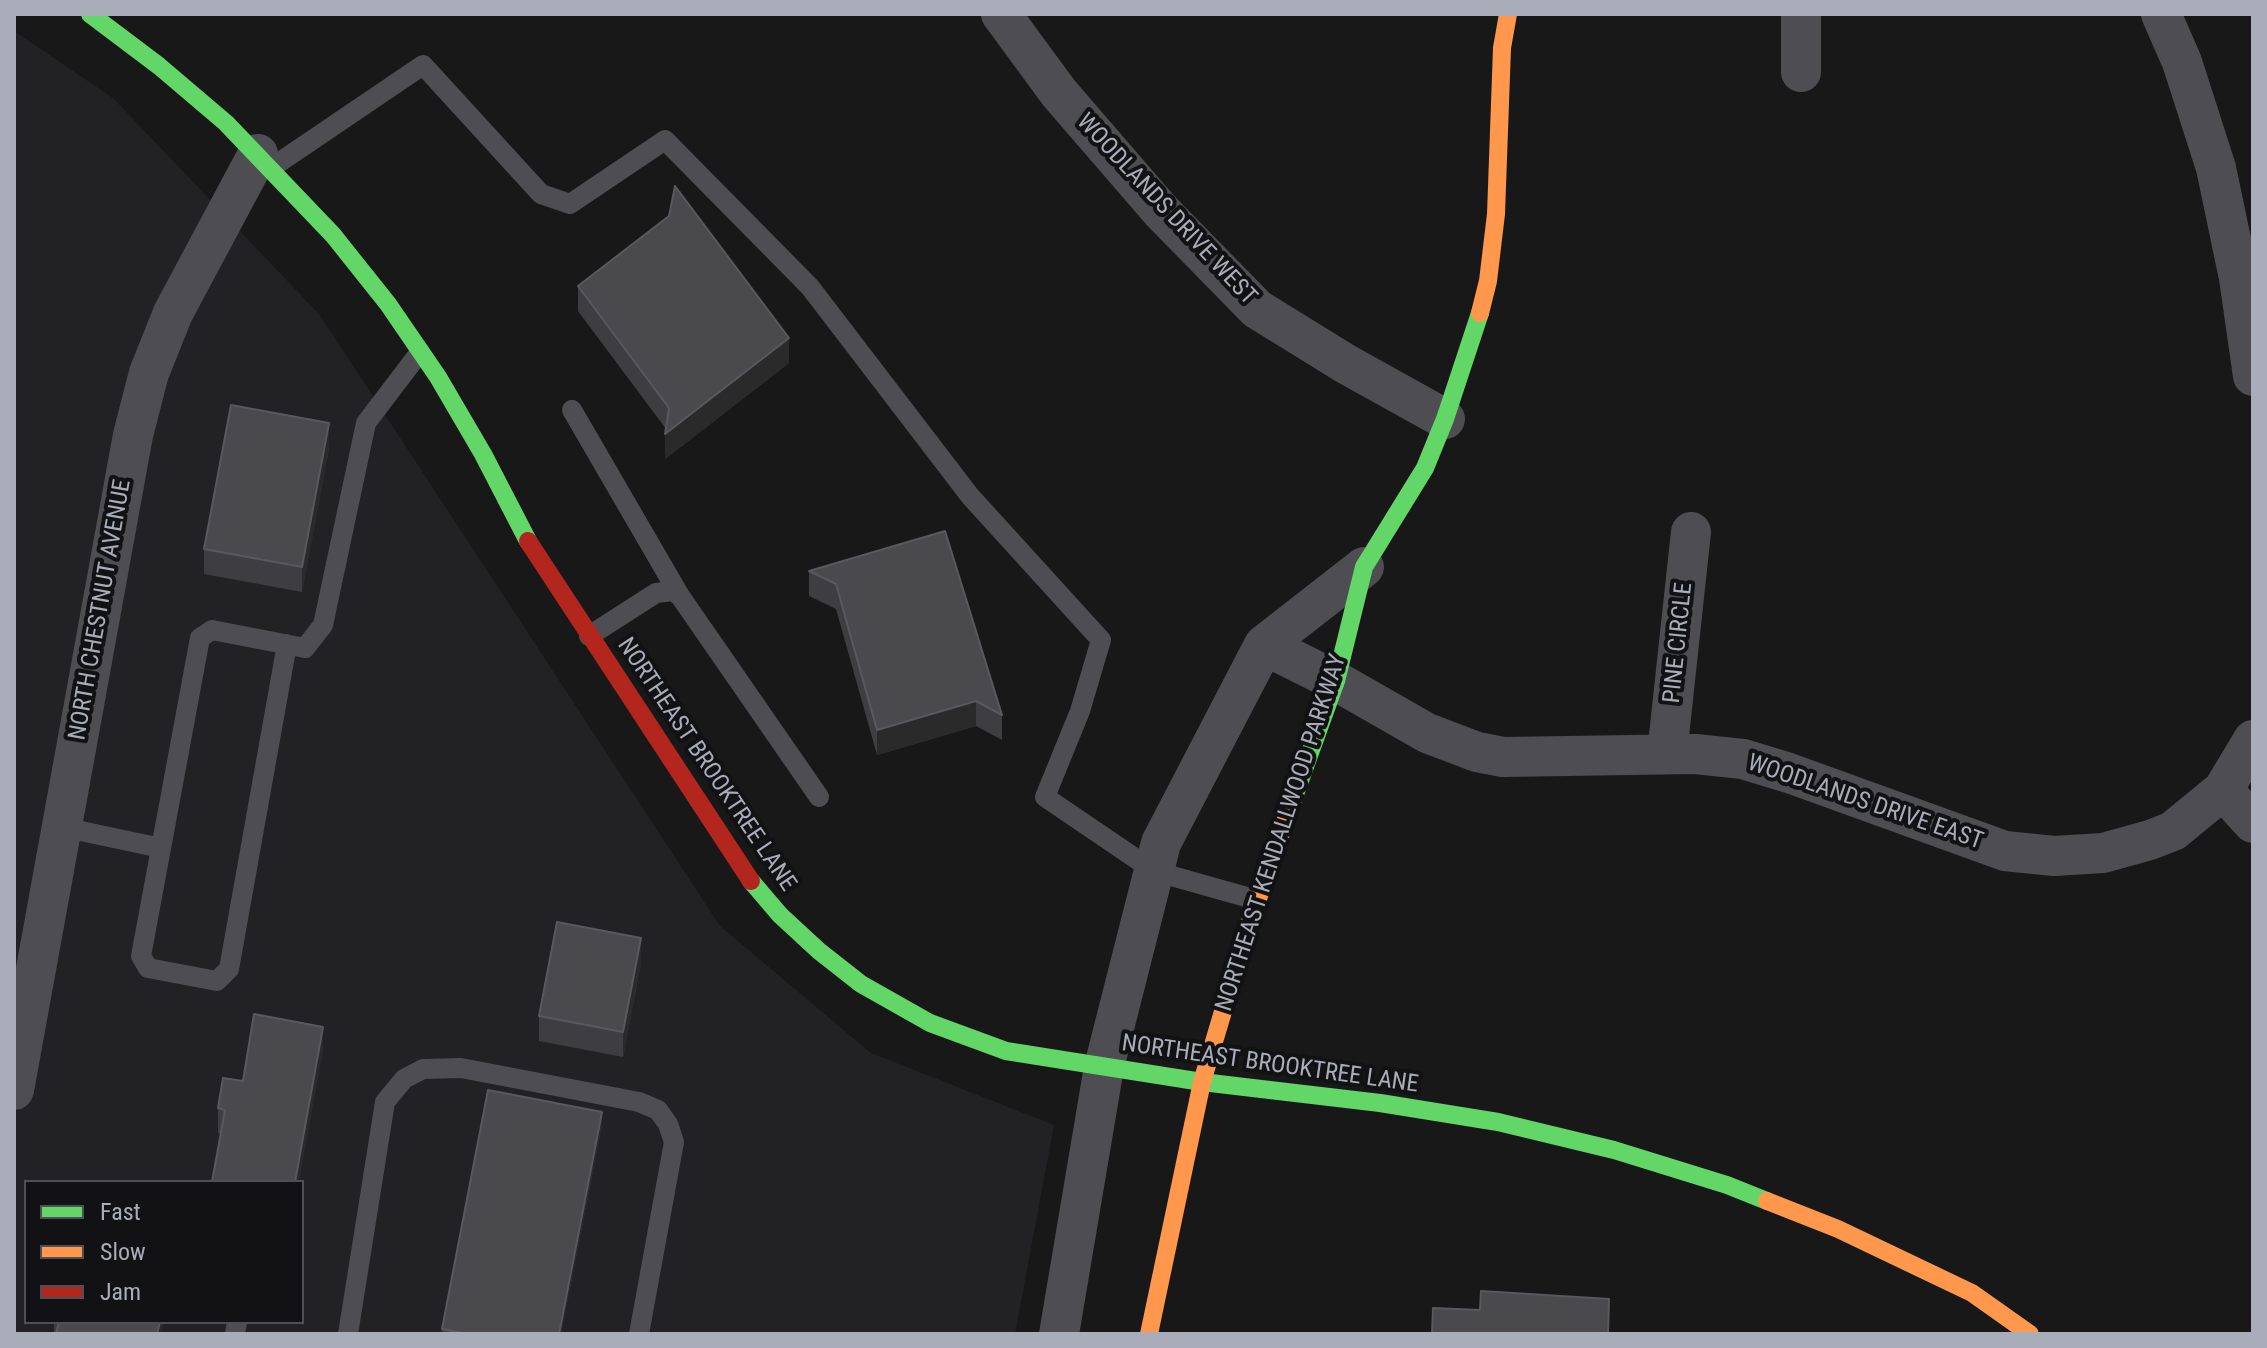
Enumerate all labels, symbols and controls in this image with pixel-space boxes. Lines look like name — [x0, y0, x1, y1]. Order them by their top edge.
street label: WOODLANDS DRIVE WEST — [1070, 108, 1262, 312]
street label: NORTH CHESTNUT AVENUE — [64, 477, 138, 743]
street label: PINE CIRCLE — [1658, 581, 1700, 705]
street label: NORTHEAST BROOKTREE LANE — [610, 633, 802, 897]
street label: NORTHEAST KENDALLWOOD PARKWAY — [1211, 651, 1353, 1015]
street label: WOODLANDS DRIVE EAST — [1744, 749, 1986, 857]
street label: NORTHEAST BROOKTREE LANE — [1120, 1030, 1420, 1100]
legend — [24, 1180, 304, 1324]
text: Fast — [100, 1198, 141, 1226]
text: Slow — [100, 1238, 146, 1266]
text: Jam — [100, 1278, 141, 1306]

